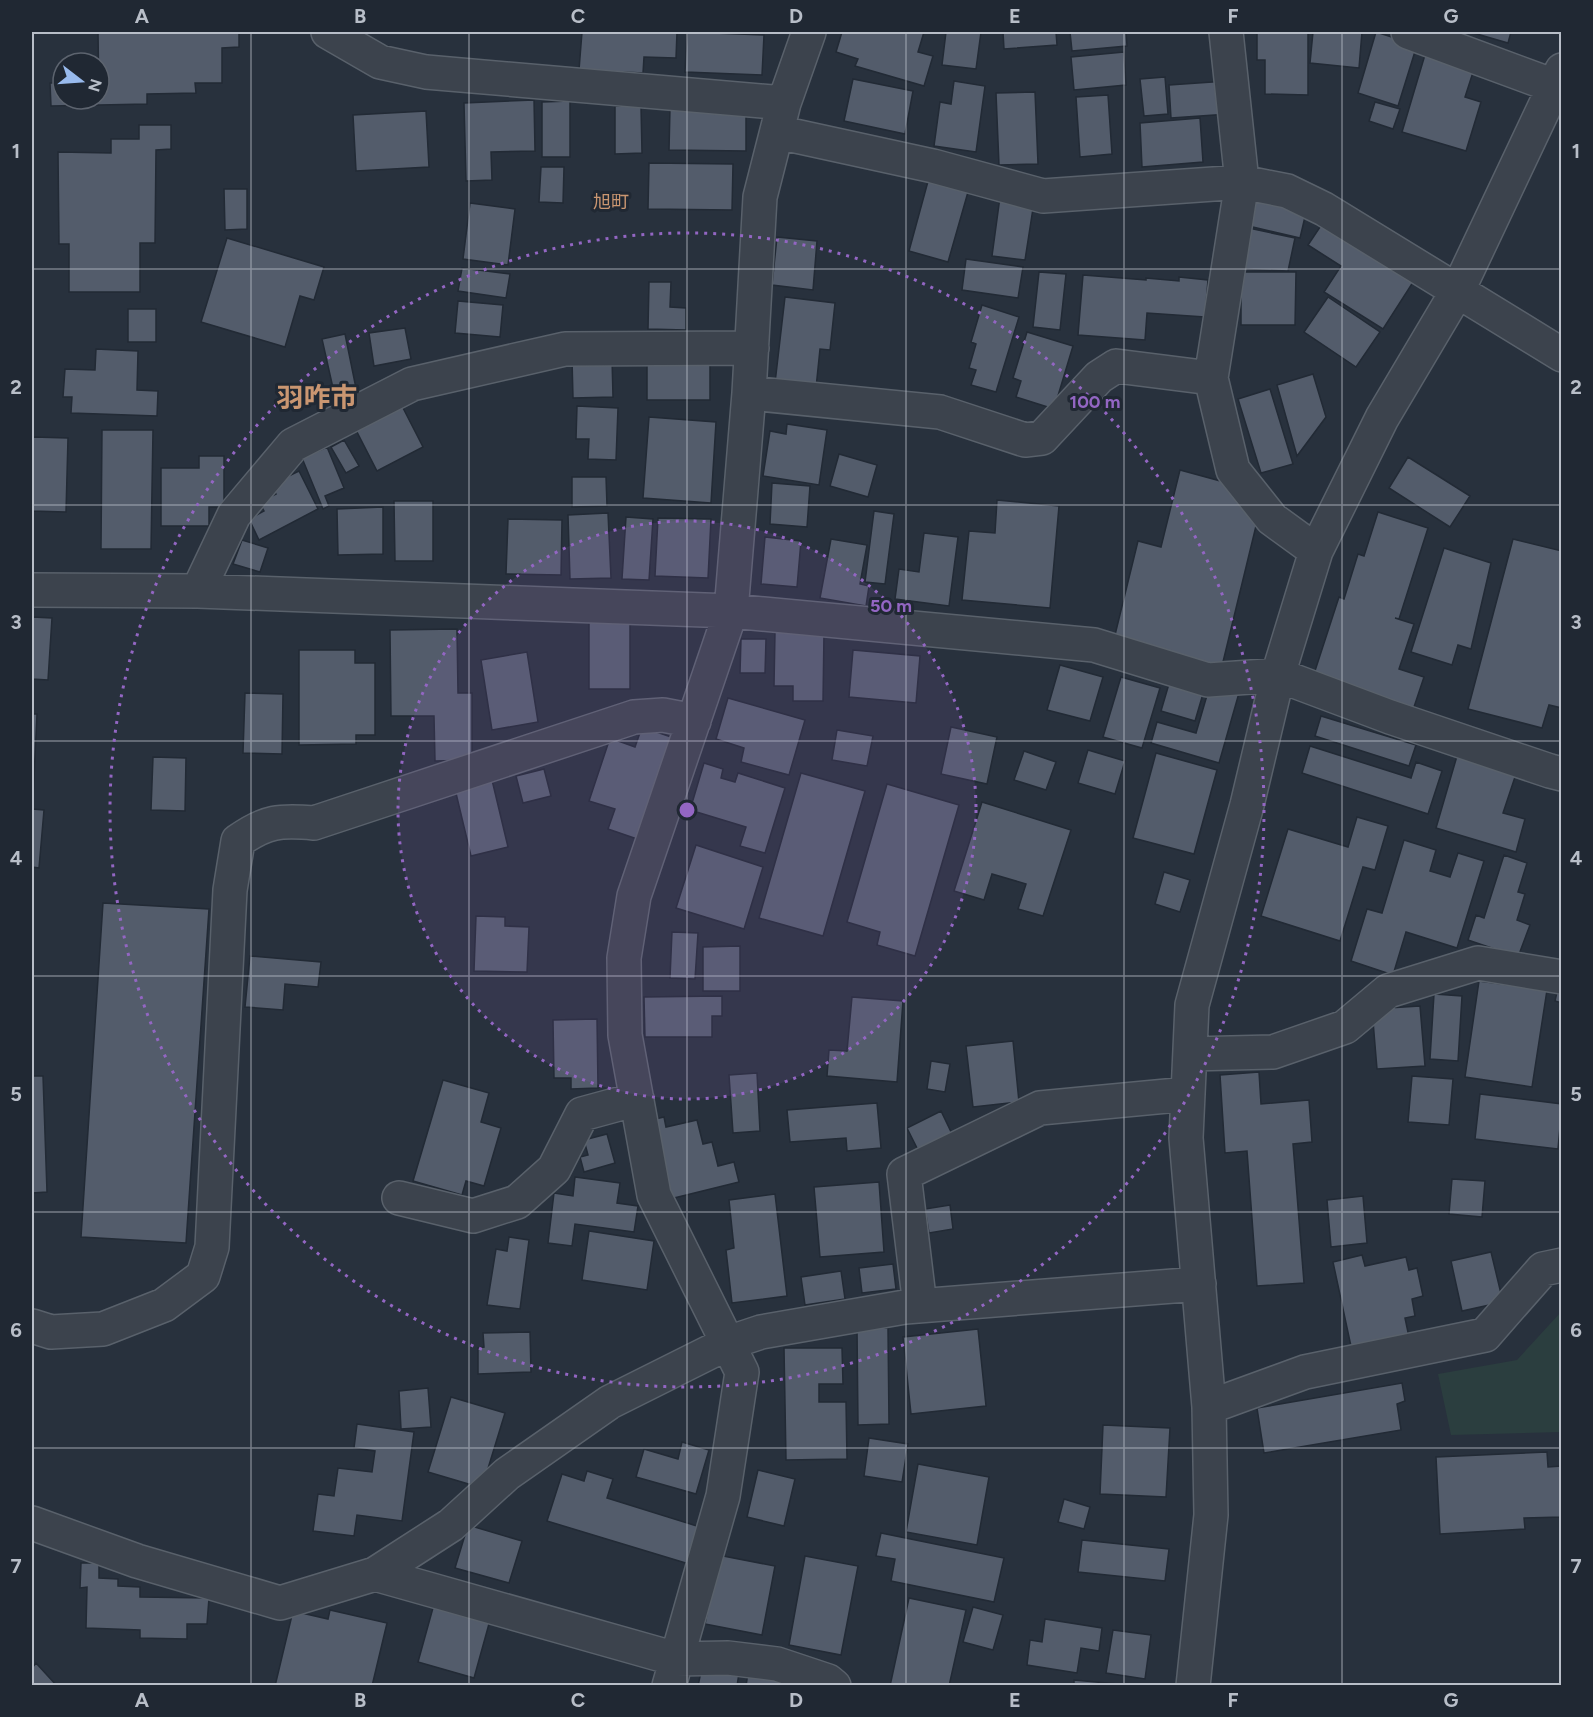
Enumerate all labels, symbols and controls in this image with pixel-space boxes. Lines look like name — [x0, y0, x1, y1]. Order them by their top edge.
text: A — [135, 4, 150, 28]
text: B — [354, 4, 366, 28]
text: C — [571, 4, 585, 28]
text: D — [789, 4, 803, 28]
text: E — [1009, 4, 1021, 28]
text: F — [1227, 4, 1239, 28]
text: G — [1444, 4, 1459, 28]
north arrow — [51, 51, 111, 111]
text: N — [84, 77, 106, 94]
text: 1 — [12, 139, 20, 163]
text: 1 — [1572, 139, 1580, 163]
district label: 旭町 — [593, 191, 629, 213]
text: 2 — [10, 375, 22, 399]
text: 2 — [1570, 375, 1582, 399]
district label: 羽咋市 — [277, 381, 358, 414]
text: 100 m — [1070, 391, 1120, 413]
text: 50 m — [870, 595, 912, 617]
text: 3 — [10, 610, 22, 634]
text: 3 — [1570, 610, 1582, 634]
centre of rings — [677, 800, 697, 820]
text: 4 — [10, 846, 23, 870]
text: 4 — [1570, 846, 1583, 870]
text: 5 — [10, 1082, 22, 1106]
text: 5 — [1570, 1082, 1582, 1106]
text: 6 — [10, 1318, 22, 1342]
text: 6 — [1570, 1318, 1582, 1342]
text: 7 — [10, 1554, 22, 1578]
text: 7 — [1570, 1554, 1582, 1578]
text: A — [135, 1688, 150, 1712]
text: B — [354, 1688, 366, 1712]
text: C — [571, 1688, 585, 1712]
text: D — [789, 1688, 803, 1712]
text: E — [1009, 1688, 1021, 1712]
text: F — [1227, 1688, 1239, 1712]
text: G — [1444, 1688, 1459, 1712]

